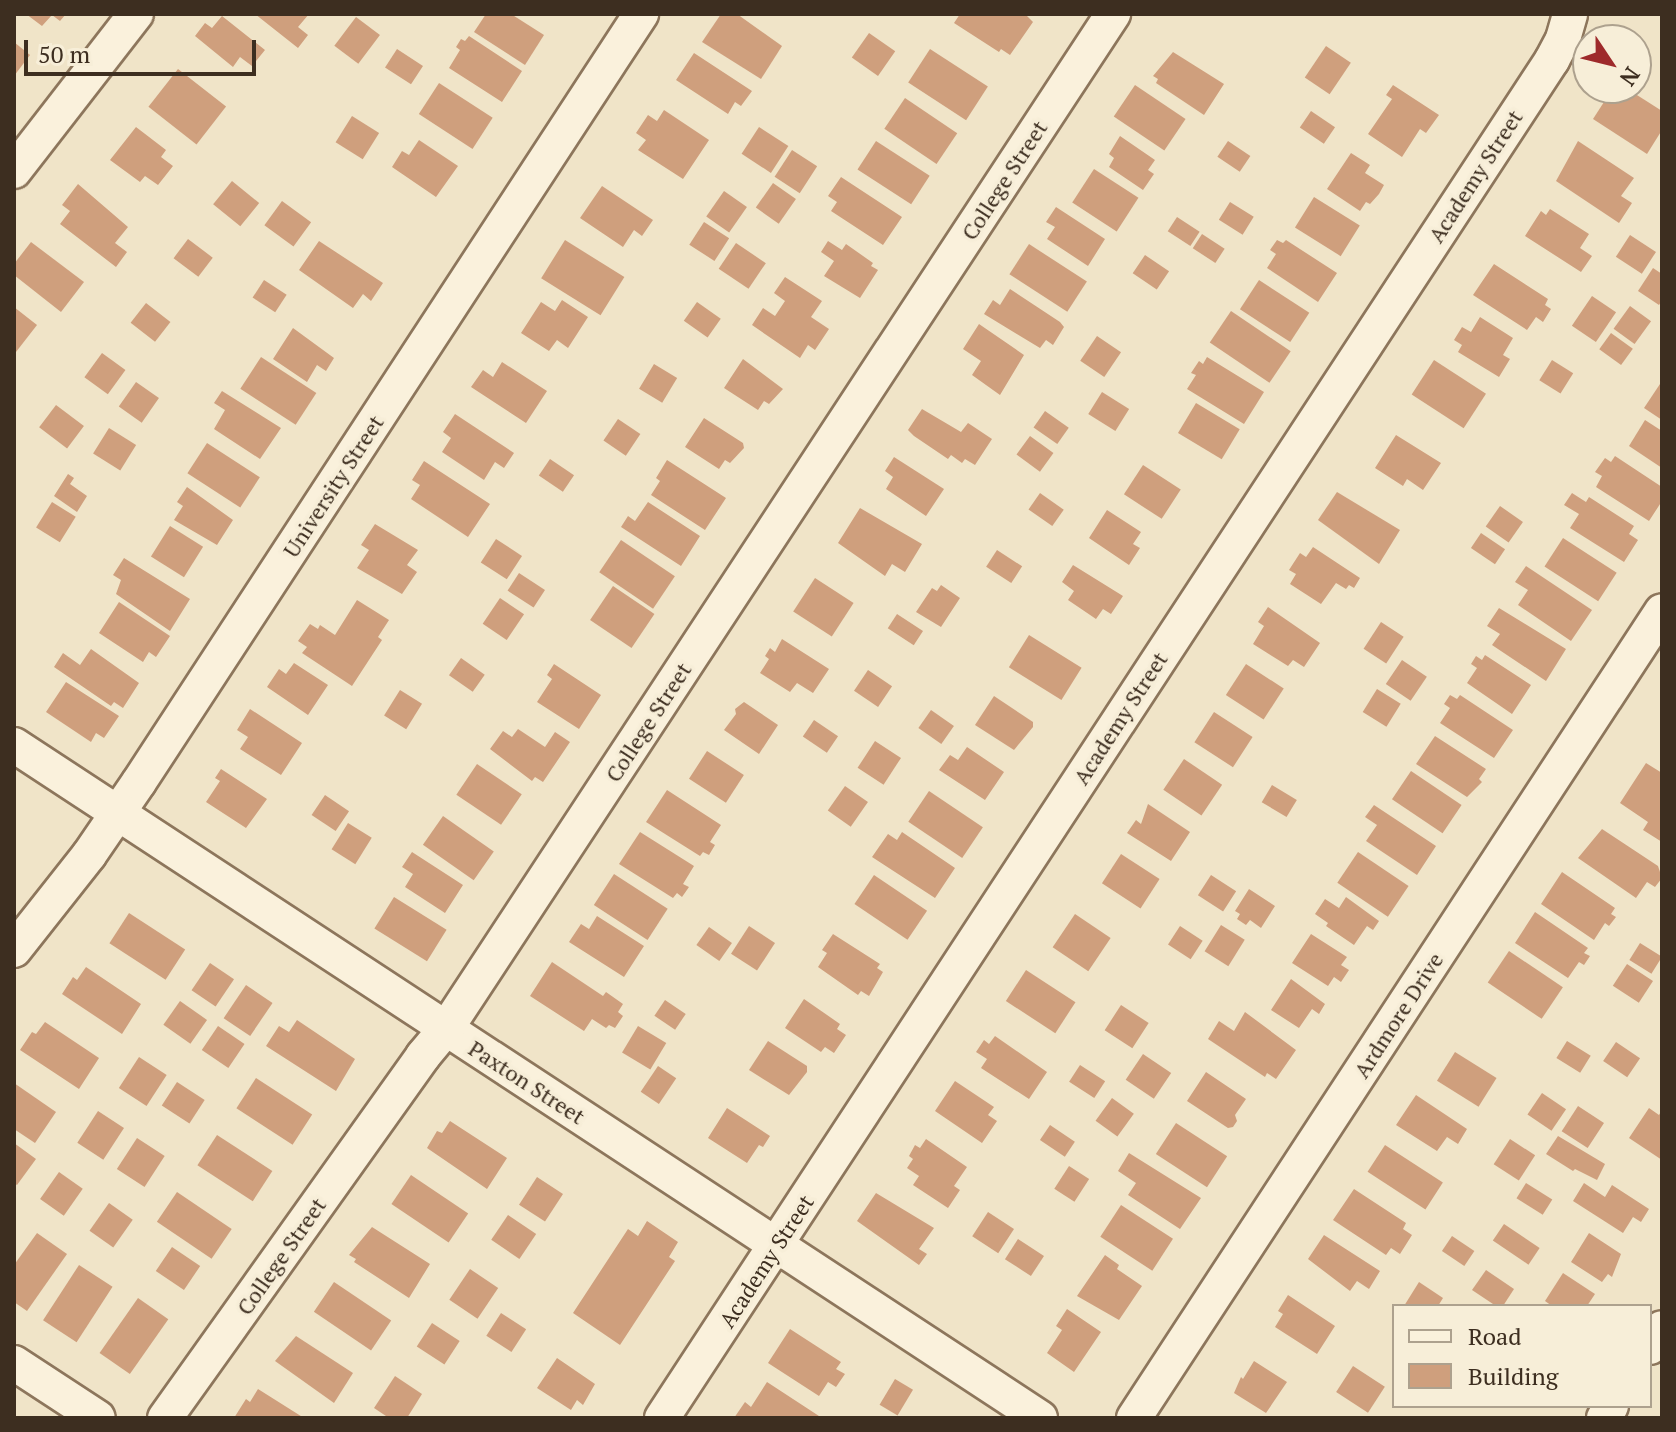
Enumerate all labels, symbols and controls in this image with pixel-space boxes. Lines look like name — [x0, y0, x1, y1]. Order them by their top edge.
scale bar — [28, 24, 260, 74]
north arrow — [1572, 24, 1652, 104]
text: 50 m — [38, 38, 90, 70]
text: N — [1614, 62, 1647, 92]
street label: Academy Street — [1422, 105, 1528, 247]
street label: College Street — [956, 115, 1052, 245]
street label: University Street — [277, 410, 389, 562]
street label: Academy Street — [1067, 647, 1173, 789]
street label: College Street — [600, 657, 696, 787]
street label: Ardmore Drive — [1348, 947, 1448, 1083]
street label: Paxton Street — [464, 1035, 590, 1129]
street label: Academy Street — [713, 1190, 819, 1332]
street label: College Street — [231, 1192, 331, 1320]
legend — [1392, 1304, 1652, 1408]
text: Road — [1468, 1320, 1522, 1352]
text: Building — [1468, 1360, 1558, 1392]

